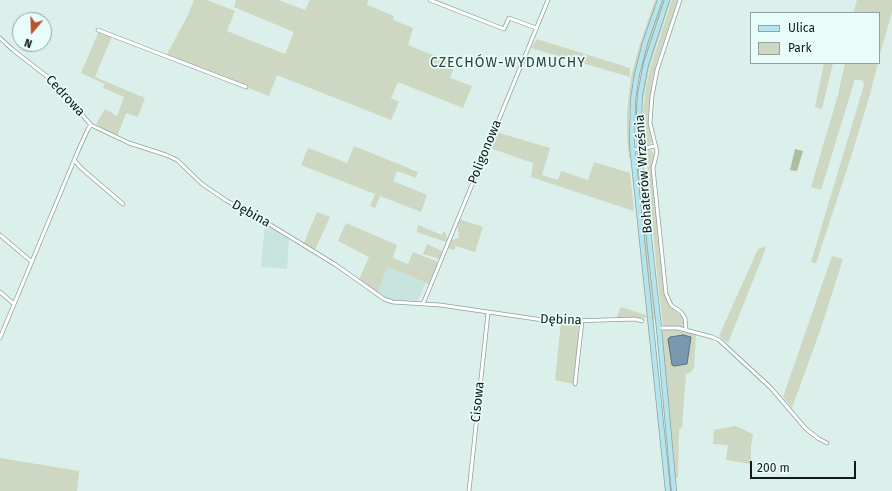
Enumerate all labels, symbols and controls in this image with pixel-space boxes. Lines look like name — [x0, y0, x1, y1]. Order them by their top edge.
north arrow — [12, 12, 52, 52]
legend — [750, 12, 880, 64]
text: Ulica — [788, 21, 815, 35]
text: N — [23, 36, 34, 50]
text: Park — [788, 41, 812, 55]
district label: CZECHÓW-WYDMUCHY — [430, 55, 586, 71]
street label: Cedrowa — [42, 72, 88, 120]
street label: Bohaterów Września — [632, 114, 656, 234]
street label: Poligonowa — [465, 118, 505, 186]
street label: Dębina — [229, 197, 273, 231]
street label: Dębina — [540, 311, 582, 329]
street label: Cisowa — [468, 381, 488, 423]
scale bar — [752, 453, 858, 479]
text: 200 m — [757, 461, 790, 475]

